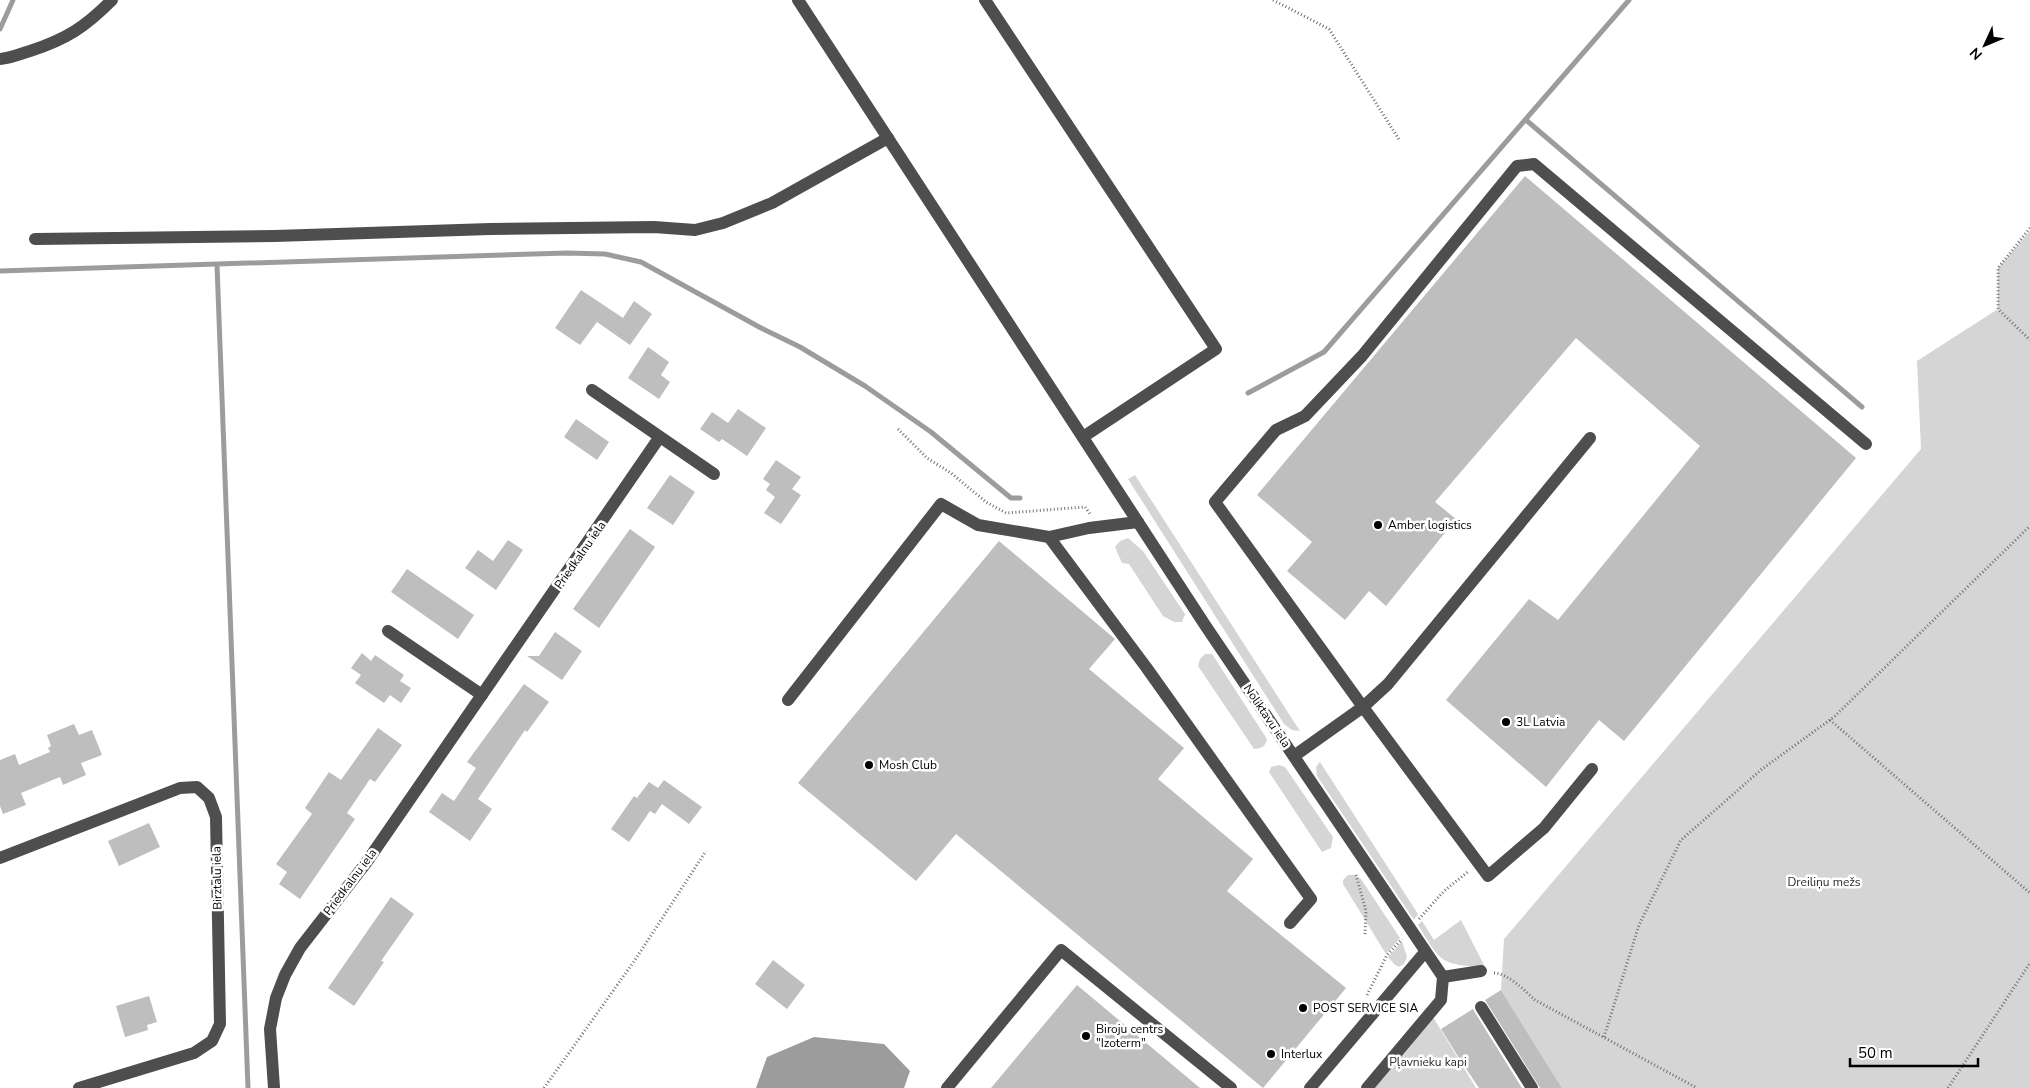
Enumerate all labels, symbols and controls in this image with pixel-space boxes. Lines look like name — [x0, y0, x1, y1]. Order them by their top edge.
north arrow — [1960, 20, 2010, 70]
text: N — [1966, 43, 1986, 64]
place label: Amber logistics — [1388, 517, 1472, 533]
street label: Priedkalnu iela — [551, 518, 609, 592]
marker: Amber logistics — [1372, 519, 1384, 531]
street label: Noliktavu iela — [1240, 681, 1294, 751]
place label: 3L Latvia — [1516, 714, 1565, 730]
marker: 3L Latvia — [1500, 716, 1512, 728]
place label: Mosh Club — [879, 757, 937, 773]
marker: Mosh Club — [863, 759, 875, 771]
street label: Priedkalnu iela — [320, 845, 380, 919]
street label: Birztalu iela — [208, 846, 226, 910]
park label: Dreiliņu mežs — [1787, 874, 1861, 890]
place label: POST SERVICE SIA — [1313, 1000, 1418, 1016]
marker: POST SERVICE SIA — [1297, 1002, 1309, 1014]
place label: Biroju centrs "Izoterm" — [1096, 1021, 1164, 1051]
marker: Biroju centrs "Izoterm" — [1080, 1030, 1092, 1042]
scale bar — [1850, 1036, 1978, 1068]
text: 50 m — [1858, 1043, 1893, 1063]
place label: Interlux — [1281, 1046, 1323, 1062]
marker: Interlux — [1265, 1048, 1277, 1060]
park label: Pļavnieku kapi — [1389, 1054, 1467, 1070]

